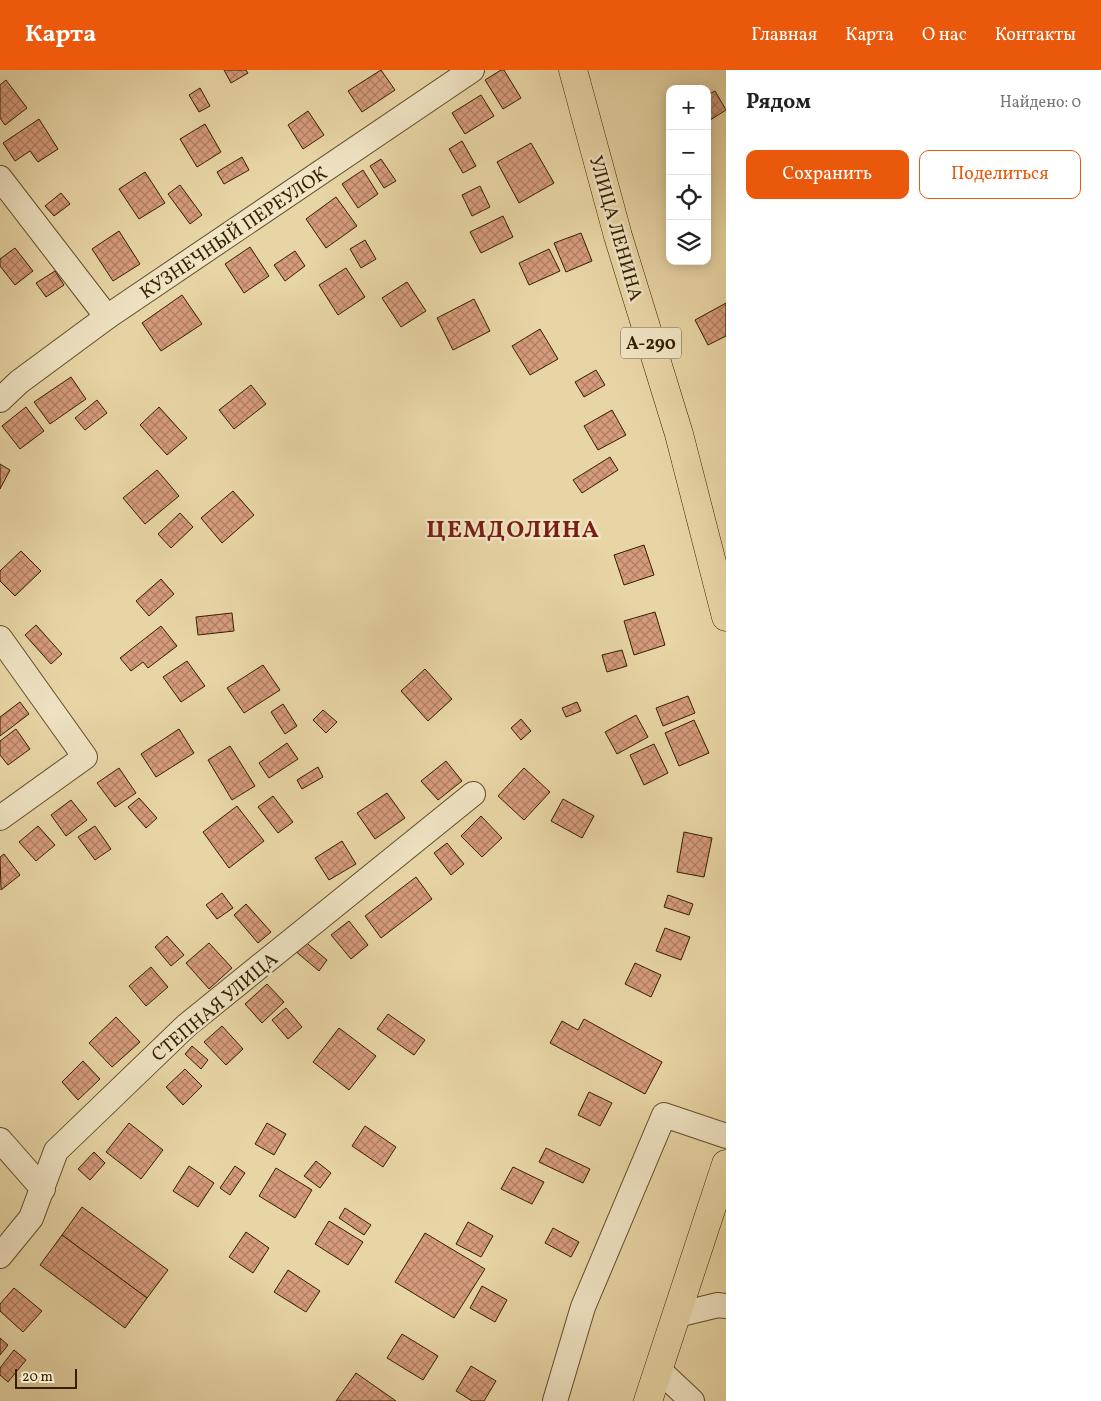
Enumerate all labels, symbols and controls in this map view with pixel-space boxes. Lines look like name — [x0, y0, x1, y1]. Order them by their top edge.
text: Карта — [25, 18, 96, 52]
text: Главная — [751, 23, 817, 48]
text: Карта — [845, 23, 894, 48]
text: О нас — [922, 23, 967, 48]
text: Контакты — [995, 23, 1076, 48]
map controls — [666, 85, 711, 265]
button: + — [666, 85, 711, 130]
text: Рядом — [746, 88, 811, 117]
text: Найдено: 0 — [1000, 92, 1081, 114]
button: − — [666, 130, 711, 175]
button: Сохранить — [746, 150, 909, 199]
button: Поделиться — [919, 150, 1081, 199]
street label: УЛИЦА ЛЕНИНА — [582, 153, 648, 304]
street label: КУЗНЕЧНЫЙ ПЕРЕУЛОК — [135, 161, 333, 306]
button: locate — [666, 175, 711, 220]
button: layers — [666, 220, 711, 265]
road number: А-290 — [621, 328, 681, 358]
district label: ЦЕМДОЛИНА — [426, 514, 600, 548]
street label: СТЕПНАЯ УЛИЦА — [146, 947, 284, 1068]
scale bar — [15, 1366, 78, 1389]
text: 20 m — [22, 1368, 53, 1387]

